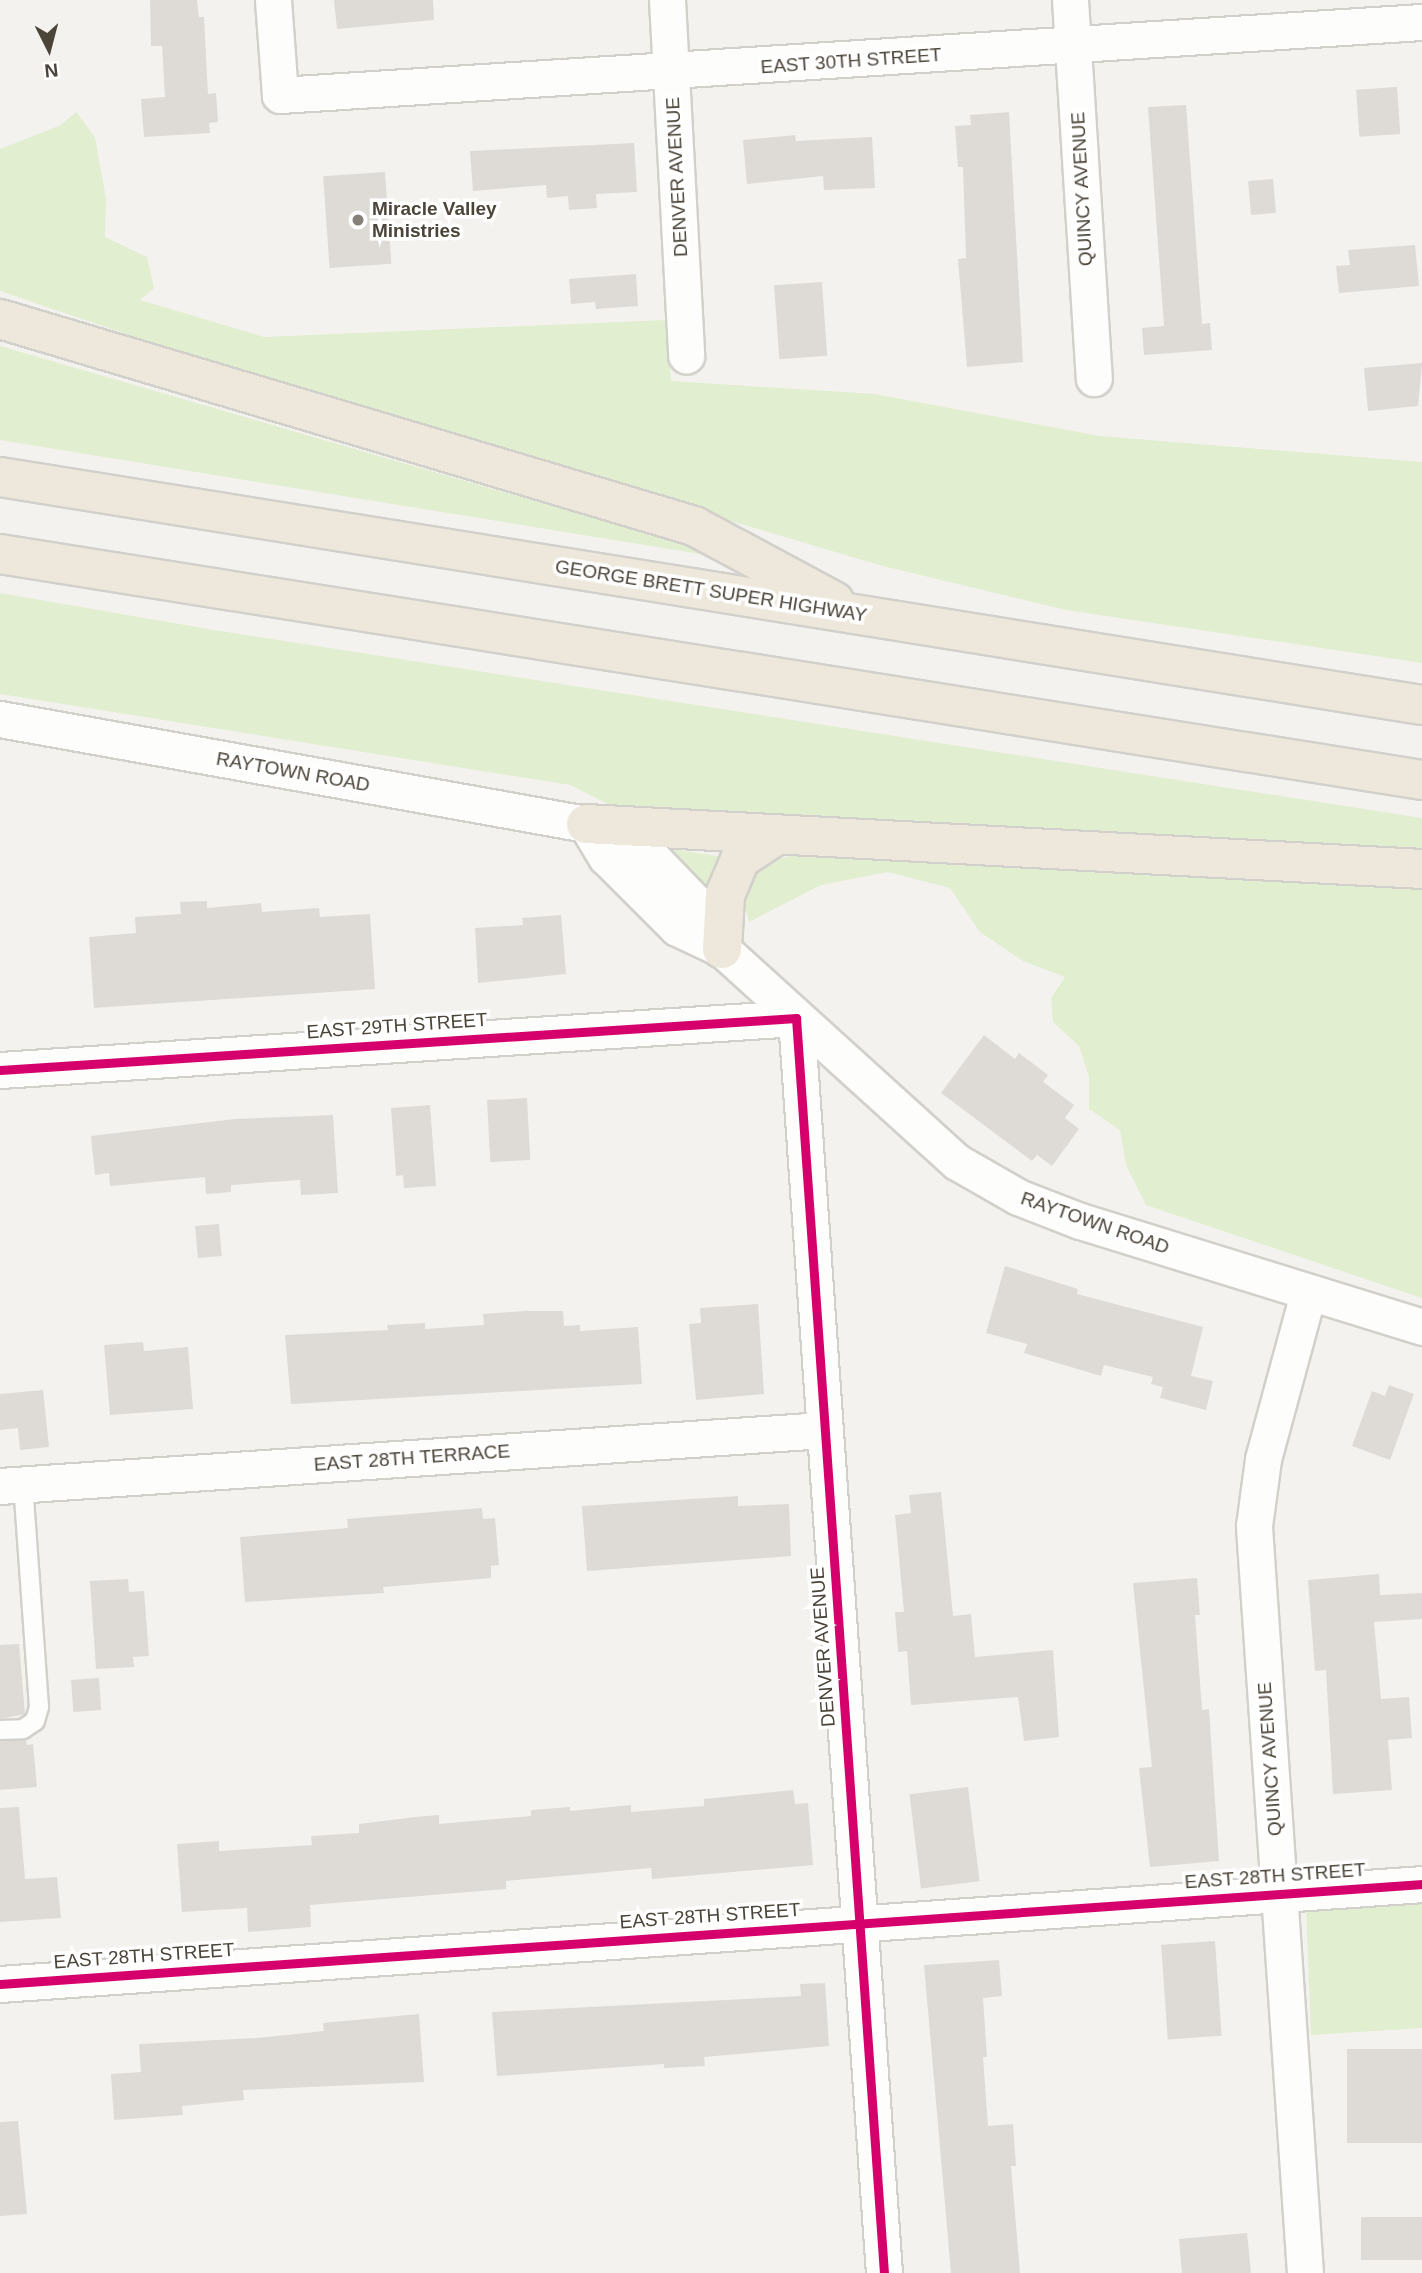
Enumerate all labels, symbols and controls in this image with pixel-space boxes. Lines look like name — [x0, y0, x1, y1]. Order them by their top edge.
north arrow — [14, 14, 84, 84]
street label: EAST 30TH STREET — [760, 43, 942, 79]
text: N — [43, 59, 59, 82]
street label: DENVER AVENUE — [661, 96, 693, 258]
street label: QUINCY AVENUE — [1067, 111, 1097, 267]
place label: Miracle Valley Ministries — [372, 198, 497, 242]
marker: Miracle Valley Ministries — [350, 212, 366, 228]
street label: GEORGE BRETT SUPER HIGHWAY — [553, 555, 869, 627]
street label: RAYTOWN ROAD — [214, 747, 372, 797]
street label: EAST 29TH STREET — [306, 1008, 488, 1044]
street label: RAYTOWN ROAD — [1018, 1187, 1172, 1259]
street label: EAST 28TH TERRACE — [313, 1440, 511, 1476]
street label: DENVER AVENUE — [806, 1566, 840, 1728]
street label: QUINCY AVENUE — [1253, 1680, 1287, 1838]
street label: EAST 28TH STREET — [1184, 1858, 1366, 1894]
street label: EAST 28TH STREET — [619, 1898, 801, 1934]
street label: EAST 28TH STREET — [53, 1938, 235, 1974]

